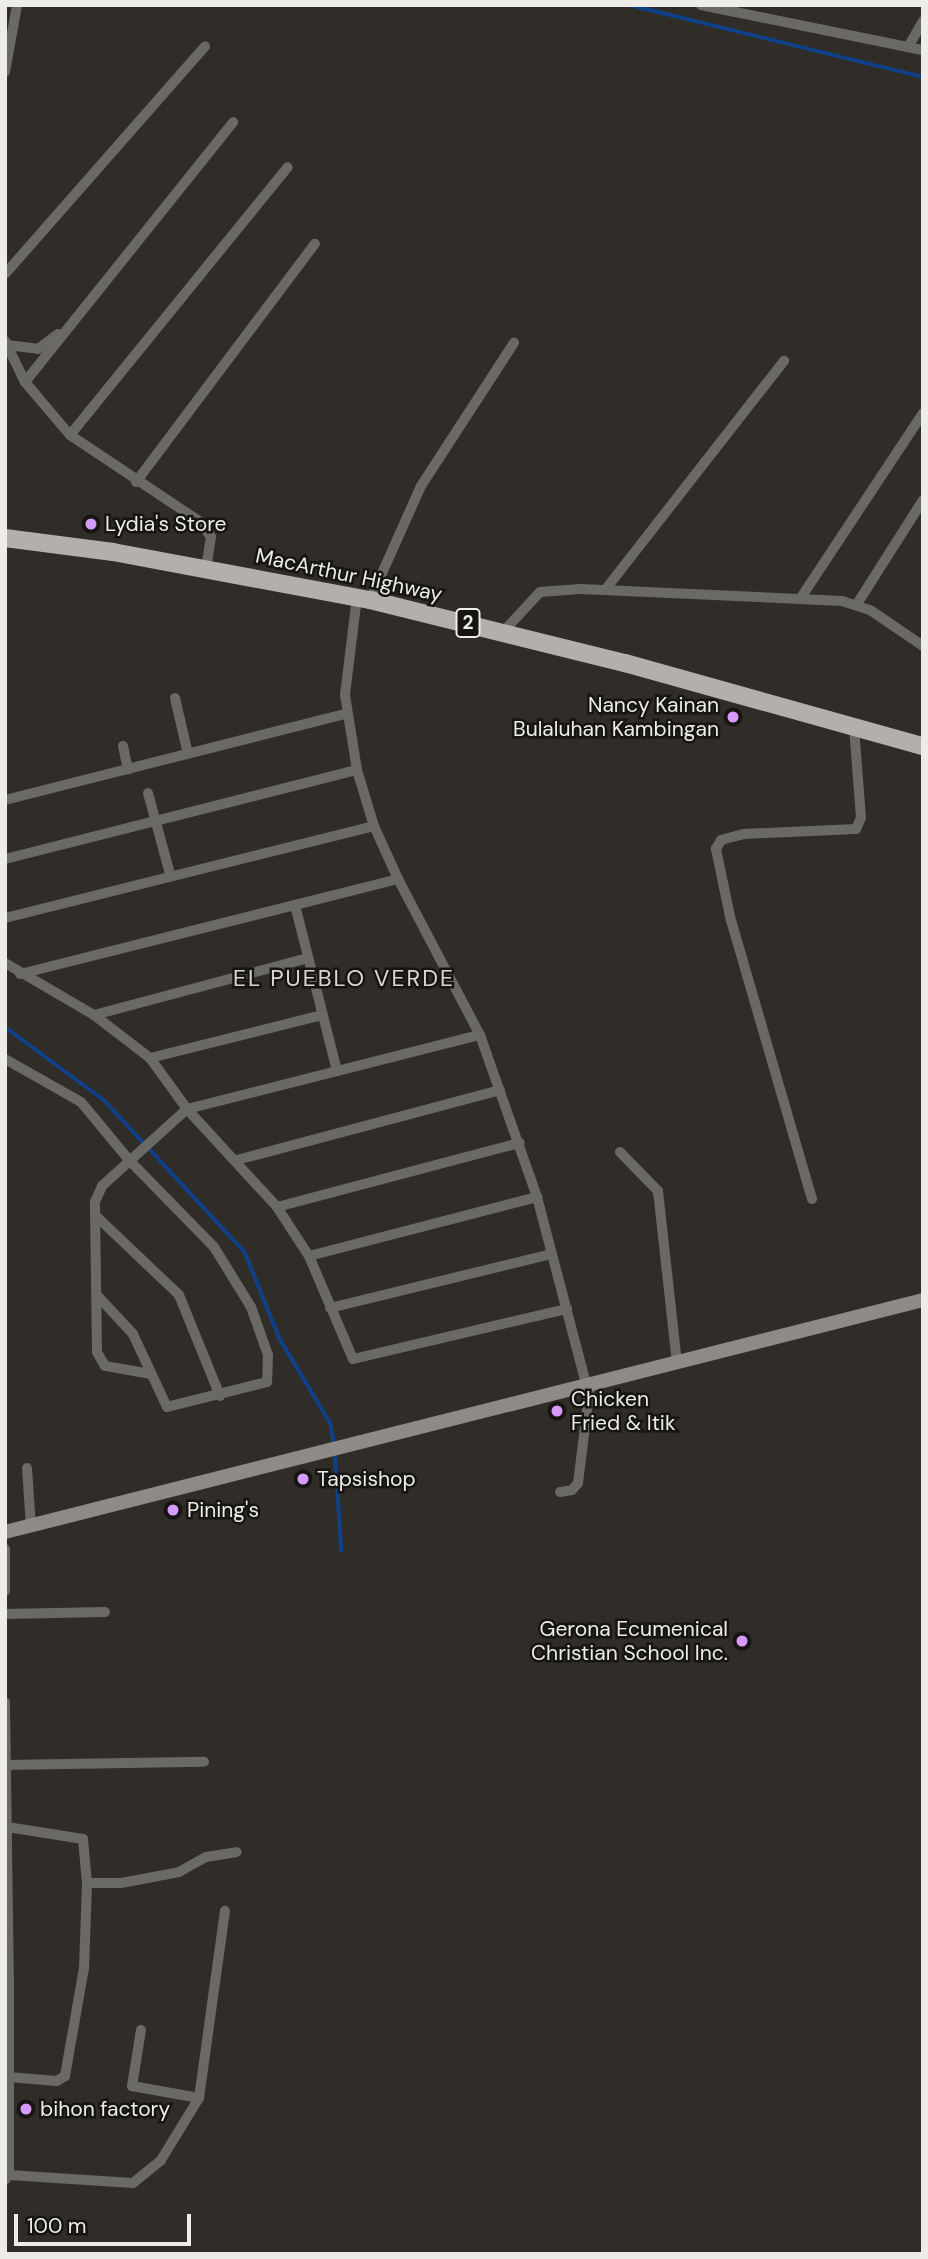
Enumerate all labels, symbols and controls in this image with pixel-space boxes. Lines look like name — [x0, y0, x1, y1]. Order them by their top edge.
place label: Lydia's Store — [105, 511, 226, 537]
marker: Lydia's Store — [83, 516, 99, 532]
street label: MacArthur Highway — [253, 543, 445, 607]
road number: 2 — [454, 608, 482, 638]
place label: Nancy Kainan Bulaluhan Kambingan — [513, 692, 719, 742]
marker: Nancy Kainan Bulaluhan Kambingan — [725, 709, 741, 725]
district label: EL PUEBLO VERDE — [235, 964, 453, 992]
place label: Chicken Fried & Itik — [571, 1386, 675, 1436]
marker: Chicken Fried & Itik — [549, 1403, 565, 1419]
place label: Tapsishop — [317, 1466, 416, 1492]
marker: Tapsishop — [295, 1471, 311, 1487]
place label: Pining's — [187, 1497, 259, 1523]
marker: Pining's — [165, 1502, 181, 1518]
place label: Gerona Ecumenical Christian School Inc. — [531, 1616, 728, 1666]
marker: Gerona Ecumenical Christian School Inc. — [734, 1633, 750, 1649]
place label: bihon factory — [40, 2096, 170, 2122]
marker: bihon factory — [18, 2101, 34, 2117]
scale bar — [18, 2200, 194, 2244]
text: 100 m — [27, 2212, 87, 2240]

